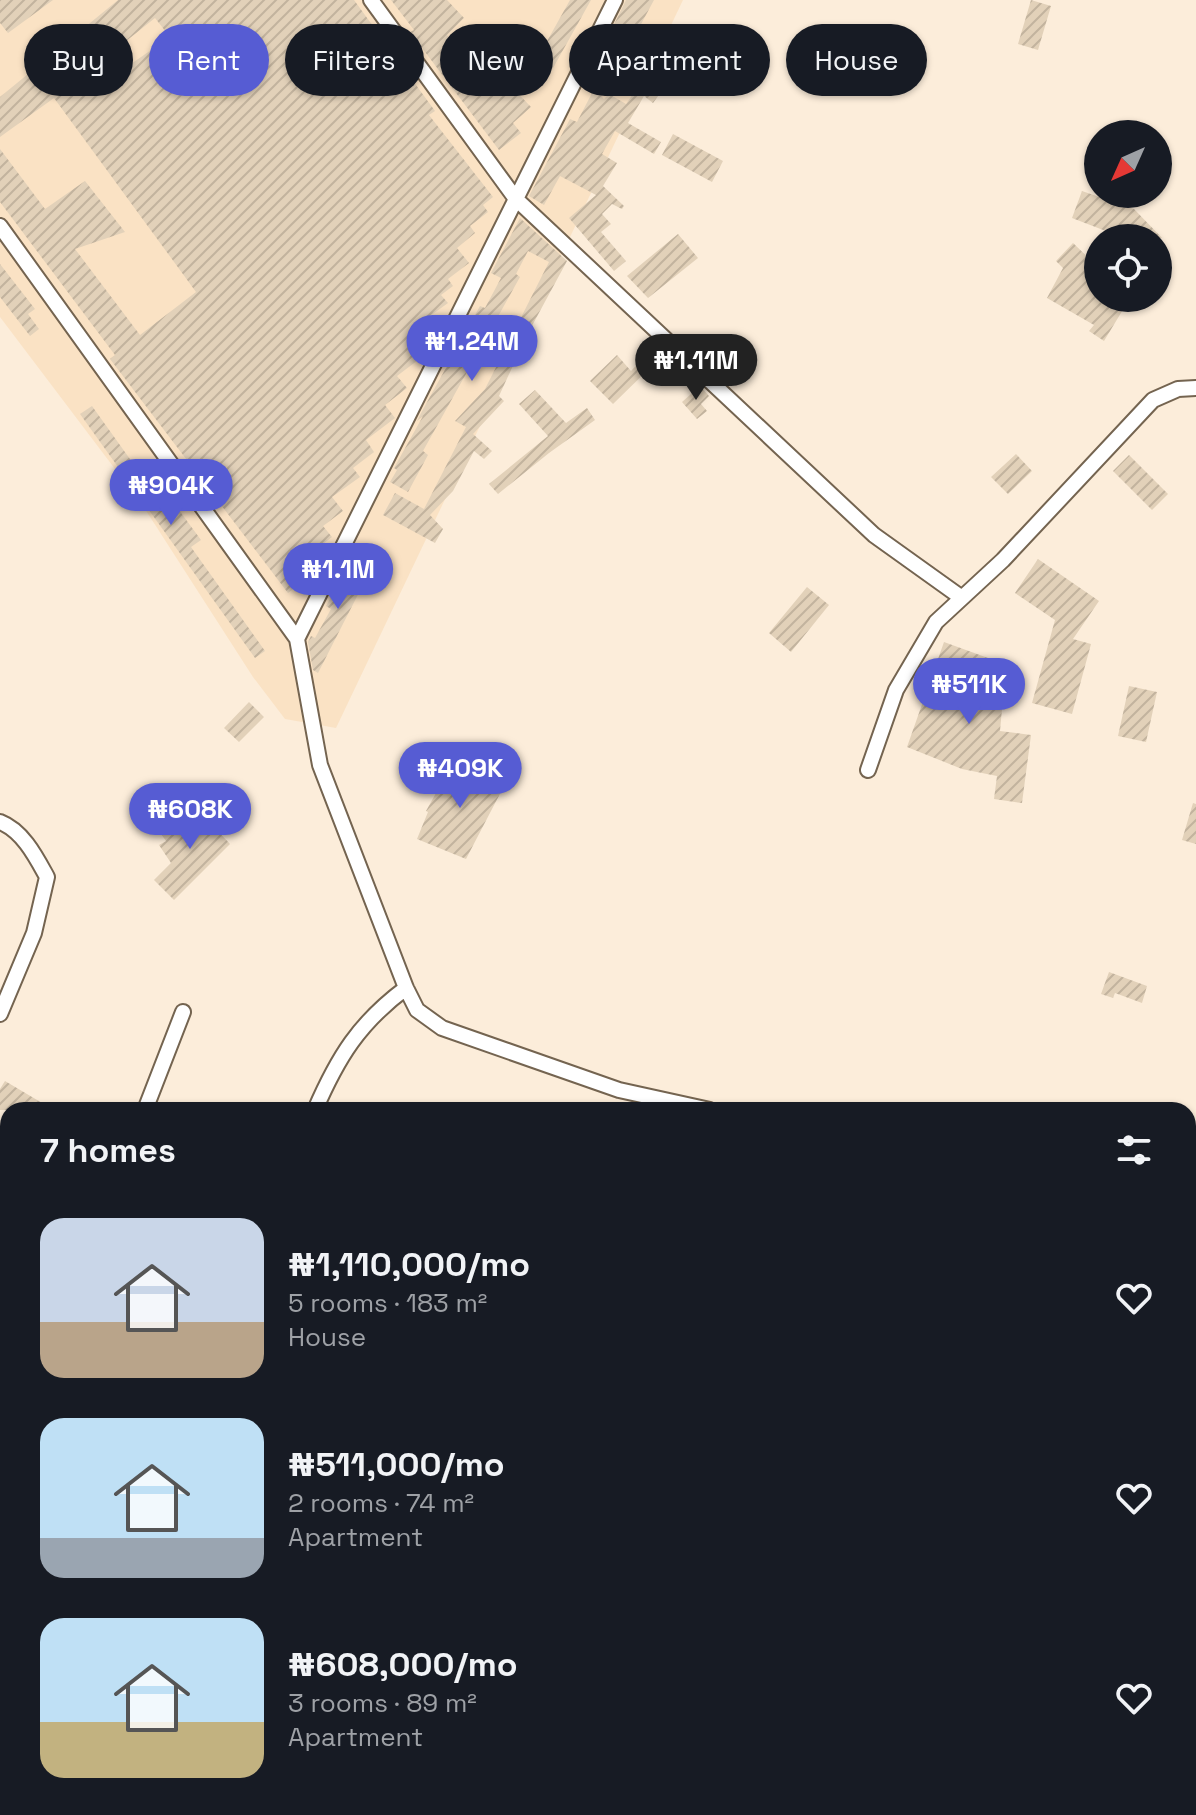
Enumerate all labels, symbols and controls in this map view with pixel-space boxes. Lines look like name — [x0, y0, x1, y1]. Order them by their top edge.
chip: Buy — [24, 24, 133, 96]
chip: Rent — [149, 24, 269, 96]
chip: Filters — [285, 24, 424, 96]
chip: New — [440, 24, 553, 96]
chip: Apartment — [569, 24, 770, 96]
chip: House — [786, 24, 927, 96]
north arrow — [1084, 120, 1172, 208]
map controls — [1084, 120, 1172, 312]
button: locate — [1084, 224, 1172, 312]
pin: ₦1.24M — [407, 315, 537, 383]
text: ₦1.24M — [425, 324, 519, 358]
pin: ₦1.11M — [631, 334, 761, 402]
text: ₦1.11M — [653, 343, 739, 377]
pin: ₦904K — [115, 459, 227, 527]
text: ₦904K — [128, 468, 214, 502]
pin: ₦1.1M — [282, 543, 394, 611]
text: ₦1.1M — [301, 552, 375, 586]
pin: ₦511K — [913, 658, 1025, 726]
text: ₦511K — [931, 667, 1007, 701]
pin: ₦409K — [404, 742, 516, 810]
text: ₦409K — [417, 751, 503, 785]
pin: ₦608K — [134, 783, 246, 851]
text: ₦608K — [147, 792, 233, 826]
icon: filters — [1112, 1128, 1156, 1172]
text: 7 homes — [40, 1129, 176, 1172]
text: ₦1,110,000/mo — [288, 1243, 530, 1286]
icon: home — [104, 1250, 200, 1346]
icon: heart — [1112, 1276, 1156, 1320]
text: 5 rooms · 183 m² — [288, 1286, 487, 1320]
text: House — [288, 1320, 366, 1354]
text: ₦511,000/mo — [288, 1443, 505, 1486]
icon: home — [104, 1450, 200, 1546]
icon: heart — [1112, 1476, 1156, 1520]
text: 2 rooms · 74 m² — [288, 1486, 474, 1520]
text: Apartment — [288, 1520, 423, 1554]
text: ₦608,000/mo — [288, 1643, 518, 1686]
icon: home — [104, 1650, 200, 1746]
icon: heart — [1112, 1676, 1156, 1720]
text: 3 rooms · 89 m² — [288, 1686, 477, 1720]
text: Apartment — [288, 1720, 423, 1754]

